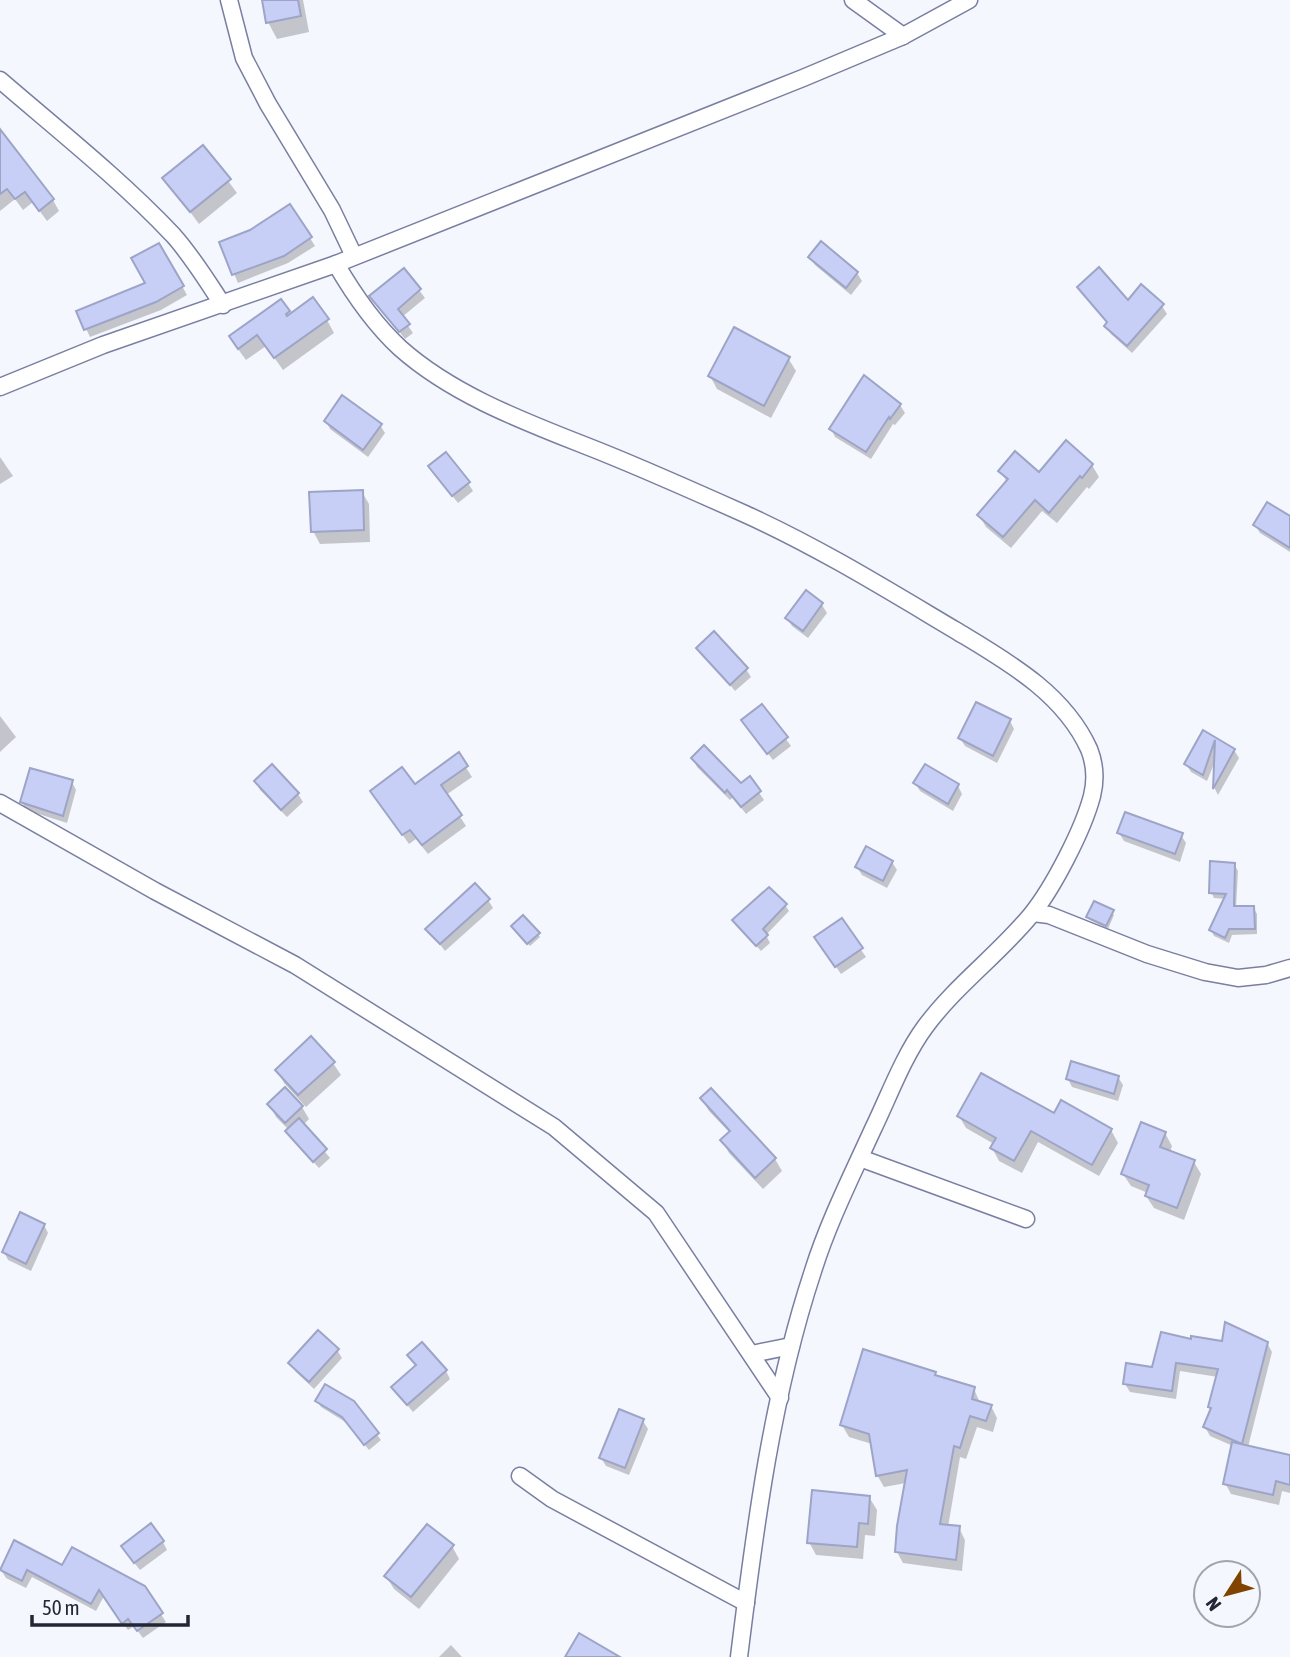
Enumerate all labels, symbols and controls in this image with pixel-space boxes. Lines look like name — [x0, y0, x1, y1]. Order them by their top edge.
north arrow — [1192, 1559, 1262, 1629]
scale bar — [32, 1584, 187, 1628]
text: N — [1201, 1593, 1225, 1615]
text: 50 m — [42, 1595, 80, 1619]

